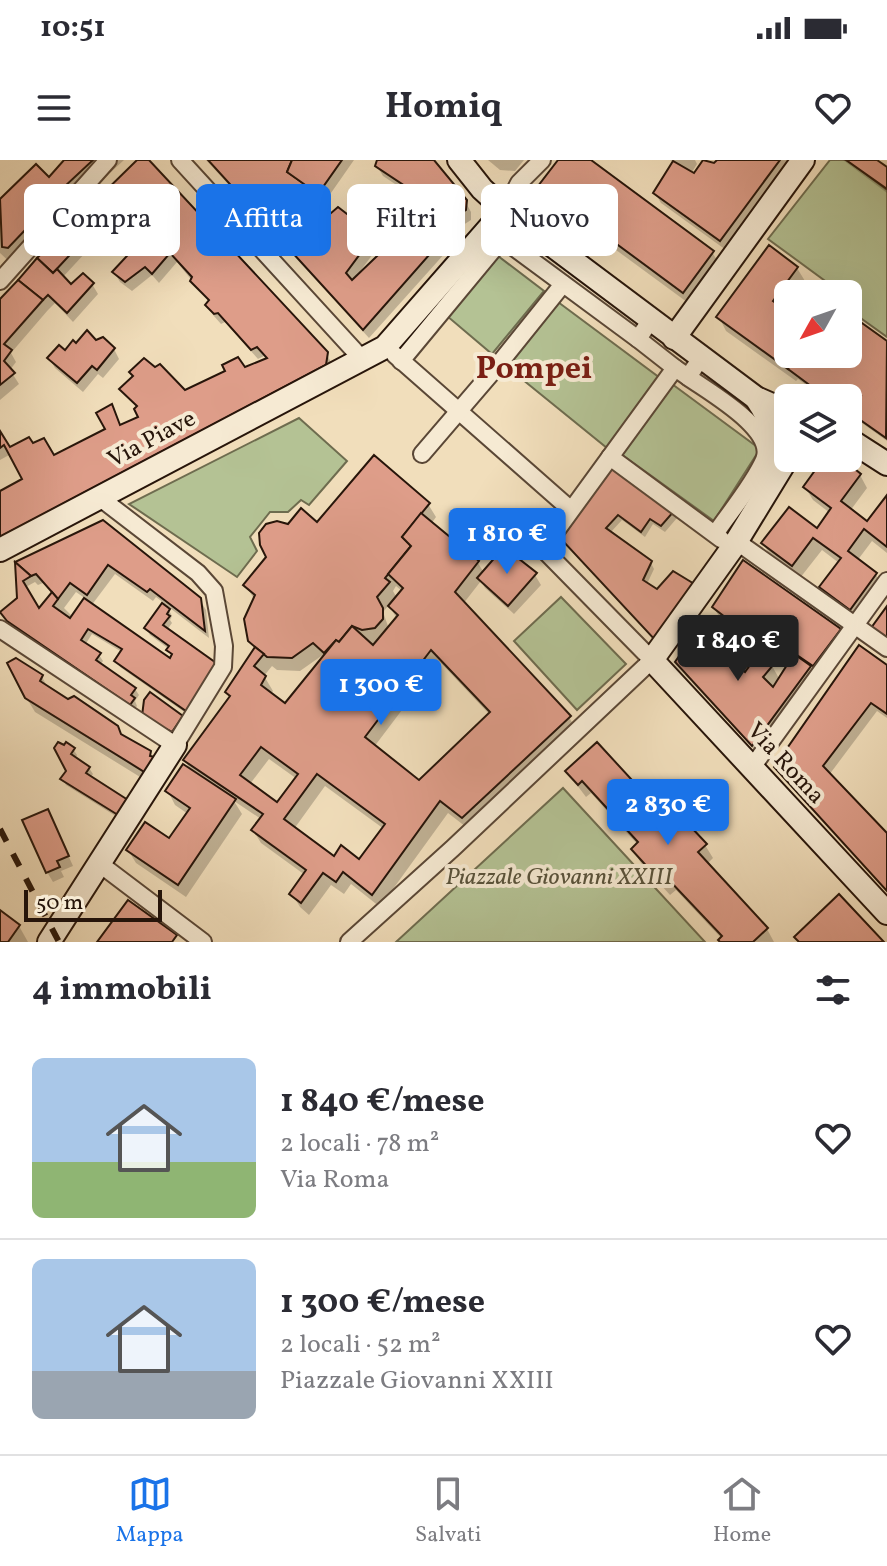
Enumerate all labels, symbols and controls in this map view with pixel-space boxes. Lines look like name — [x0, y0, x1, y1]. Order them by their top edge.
text: 10:51 — [40, 7, 106, 49]
text: Homiq — [385, 83, 502, 133]
icon: menu — [32, 86, 76, 130]
icon: heart — [811, 86, 855, 130]
chip: Compra — [24, 184, 180, 256]
chip: Affitta — [196, 184, 331, 256]
chip: Filtri — [347, 184, 465, 256]
chip: Nuovo — [481, 184, 618, 256]
north arrow — [774, 280, 862, 368]
map controls — [774, 280, 862, 472]
district label: Pompei — [476, 348, 592, 392]
button: layers — [774, 384, 862, 472]
street label: Via Piave — [102, 403, 202, 477]
pin: 1 810 € — [433, 508, 581, 576]
text: 1 810 € — [467, 516, 547, 552]
pin: 1 840 € — [664, 615, 812, 683]
text: 1 840 € — [696, 623, 780, 659]
pin: 1 300 € — [307, 659, 455, 727]
text: 1 300 € — [338, 667, 424, 703]
street label: Via Roma — [738, 715, 832, 813]
pin: 2 830 € — [594, 779, 742, 847]
text: 2 830 € — [625, 787, 711, 823]
park label: Piazzale Giovanni XXIII — [446, 861, 673, 895]
scale bar — [24, 886, 162, 922]
text: 50 m — [36, 888, 83, 919]
text: 4 immobili — [32, 967, 212, 1014]
icon: filters — [811, 968, 855, 1012]
text: 1 840 €/mese — [280, 1079, 485, 1126]
icon: home — [96, 1090, 192, 1186]
icon: heart — [811, 1116, 855, 1160]
text: 2 locali · 78 m² — [280, 1126, 439, 1162]
text: Via Roma — [280, 1162, 390, 1198]
text: 1 300 €/mese — [280, 1280, 485, 1327]
icon: home — [96, 1291, 192, 1387]
icon: heart — [811, 1317, 855, 1361]
text: 2 locali · 52 m² — [280, 1327, 441, 1363]
text: Piazzale Giovanni XXIII — [280, 1363, 554, 1399]
tab: Mappa — [116, 1472, 183, 1551]
tab: Salvati — [415, 1472, 481, 1551]
tab: Home — [713, 1472, 771, 1551]

